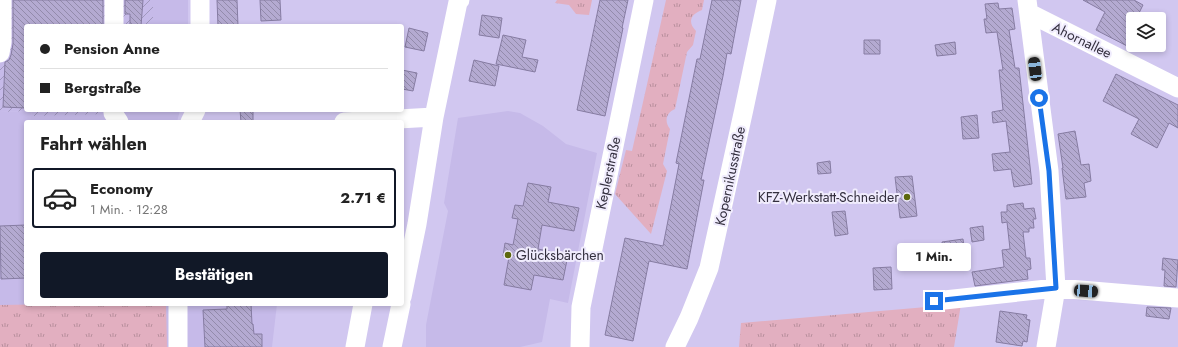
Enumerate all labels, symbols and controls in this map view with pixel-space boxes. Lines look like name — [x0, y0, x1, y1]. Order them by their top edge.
map controls — [1126, 12, 1166, 52]
button: layers — [1126, 12, 1166, 52]
street label: Ahornallee — [1049, 17, 1115, 63]
text: Pension Anne — [64, 38, 160, 60]
car — [1028, 56, 1042, 82]
text: Bergstraße — [64, 77, 141, 99]
route start — [1030, 89, 1048, 107]
street label: Kopernikusstraße — [710, 125, 750, 227]
text: Fahrt wählen — [40, 131, 147, 157]
street label: Keplerstraße — [591, 135, 625, 211]
text: Economy — [90, 178, 153, 200]
icon: car — [42, 180, 78, 216]
text: 2.71 € — [340, 187, 386, 209]
place label: KFZ-Werkstatt-Schneider — [758, 187, 899, 207]
marker: KFZ-Werkstatt-Schneider — [902, 192, 912, 202]
text: 1 Min. · 12:28 — [90, 200, 168, 219]
callout: 1 Min. — [897, 243, 971, 271]
place label: Glücksbärchen — [516, 245, 604, 265]
text: 1 Min. — [915, 247, 953, 266]
marker: Glücksbärchen — [503, 250, 513, 260]
button: Bestätigen — [40, 252, 388, 298]
car — [1074, 284, 1098, 298]
route end — [925, 292, 943, 310]

